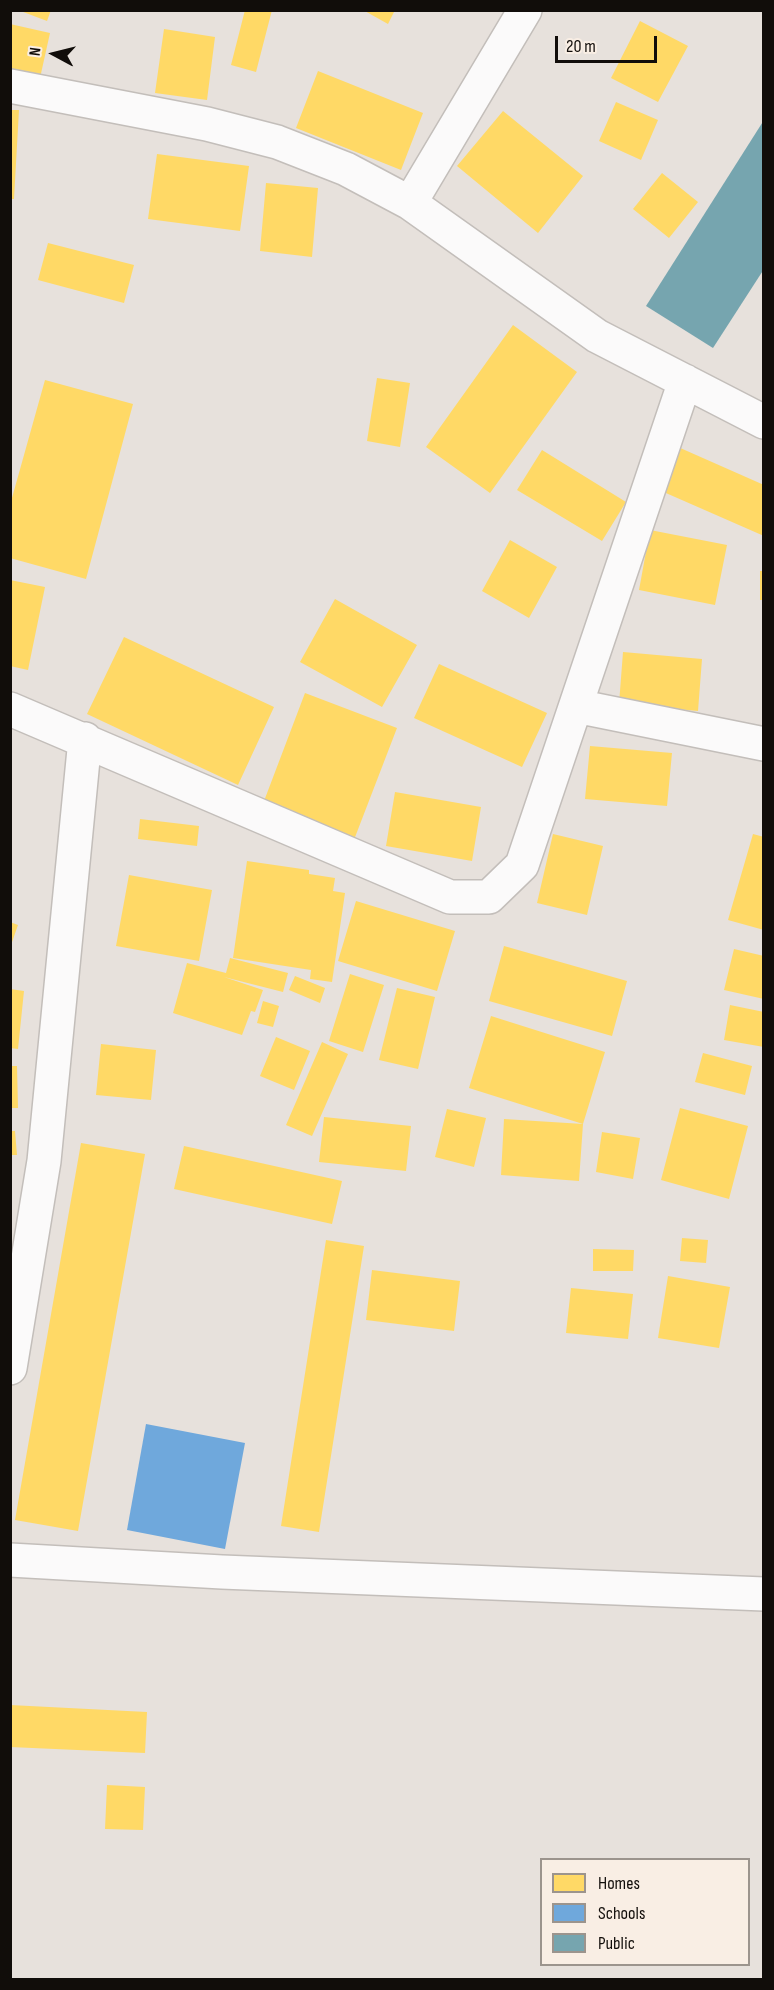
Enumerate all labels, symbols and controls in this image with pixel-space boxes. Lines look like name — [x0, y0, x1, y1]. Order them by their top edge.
north arrow — [24, 24, 84, 84]
scale bar — [558, 24, 660, 62]
text: 20 m — [566, 36, 596, 57]
text: N — [26, 46, 46, 57]
legend — [540, 1858, 750, 1966]
text: Homes — [598, 1873, 640, 1894]
text: Schools — [598, 1903, 645, 1924]
text: Public — [598, 1933, 635, 1954]

